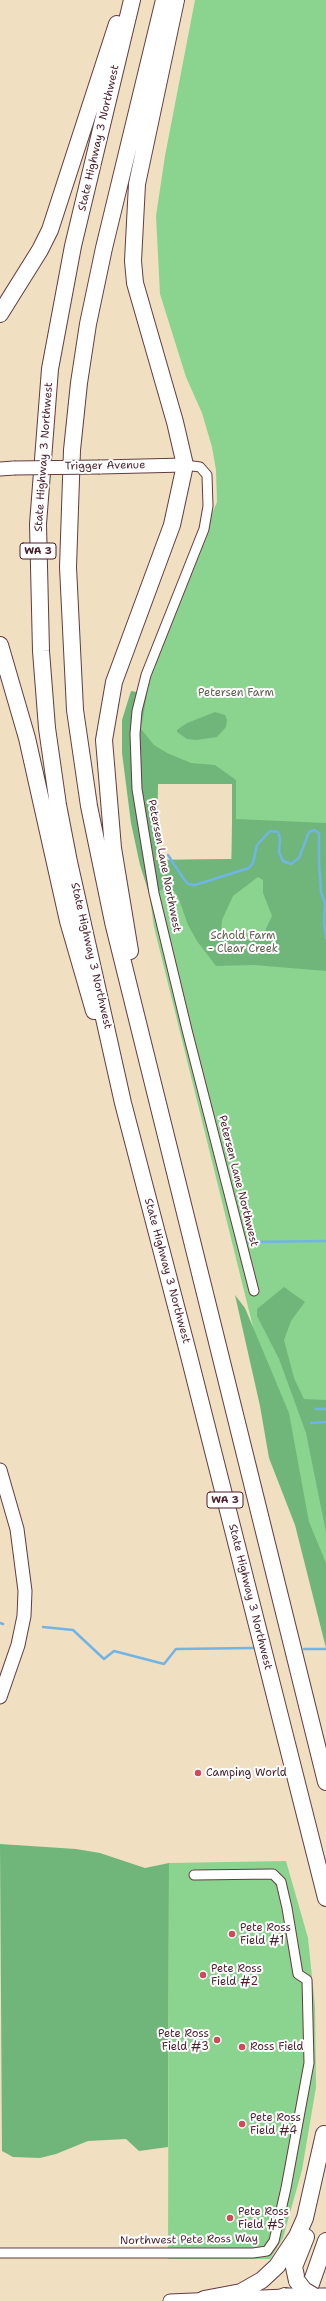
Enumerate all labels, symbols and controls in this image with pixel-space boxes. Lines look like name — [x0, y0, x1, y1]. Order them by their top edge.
street label: State Highway 3 Northwest — [76, 63, 122, 213]
street label: State Highway 3 Northwest — [32, 382, 56, 532]
street label: Trigger Avenue — [65, 459, 145, 473]
road number: WA 3 — [20, 543, 56, 559]
park label: Petersen Farm — [198, 686, 274, 700]
street label: Petersen Lane Northwest — [145, 798, 183, 934]
street label: State Highway 3 Northwest — [68, 881, 114, 1031]
park label: Schold Farm - Clear Creek — [208, 929, 278, 955]
street label: Petersen Lane Northwest — [215, 1114, 261, 1248]
street label: State Highway 3 Northwest — [141, 1197, 193, 1345]
road number: WA 3 — [207, 1492, 243, 1508]
street label: State Highway 3 Northwest — [225, 1523, 275, 1671]
place label: Camping World — [206, 1766, 287, 1780]
marker: Camping World — [193, 1768, 203, 1778]
place label: Pete Ross Field #1 — [240, 1921, 291, 1947]
marker: Pete Ross Field #1 — [227, 1929, 237, 1939]
place label: Pete Ross Field #2 — [211, 1962, 262, 1988]
marker: Pete Ross Field #2 — [198, 1970, 208, 1980]
place label: Pete Ross Field #3 — [158, 2027, 209, 2053]
marker: Pete Ross Field #3 — [212, 2035, 222, 2045]
place label: Ross Field — [250, 2040, 303, 2054]
marker: Ross Field — [237, 2042, 247, 2052]
place label: Pete Ross Field #4 — [250, 2111, 301, 2137]
marker: Pete Ross Field #4 — [237, 2119, 247, 2129]
place label: Pete Ross Field #5 — [238, 2205, 289, 2231]
marker: Pete Ross Field #5 — [225, 2213, 235, 2223]
street label: Northwest Pete Ross Way — [120, 2232, 258, 2248]

